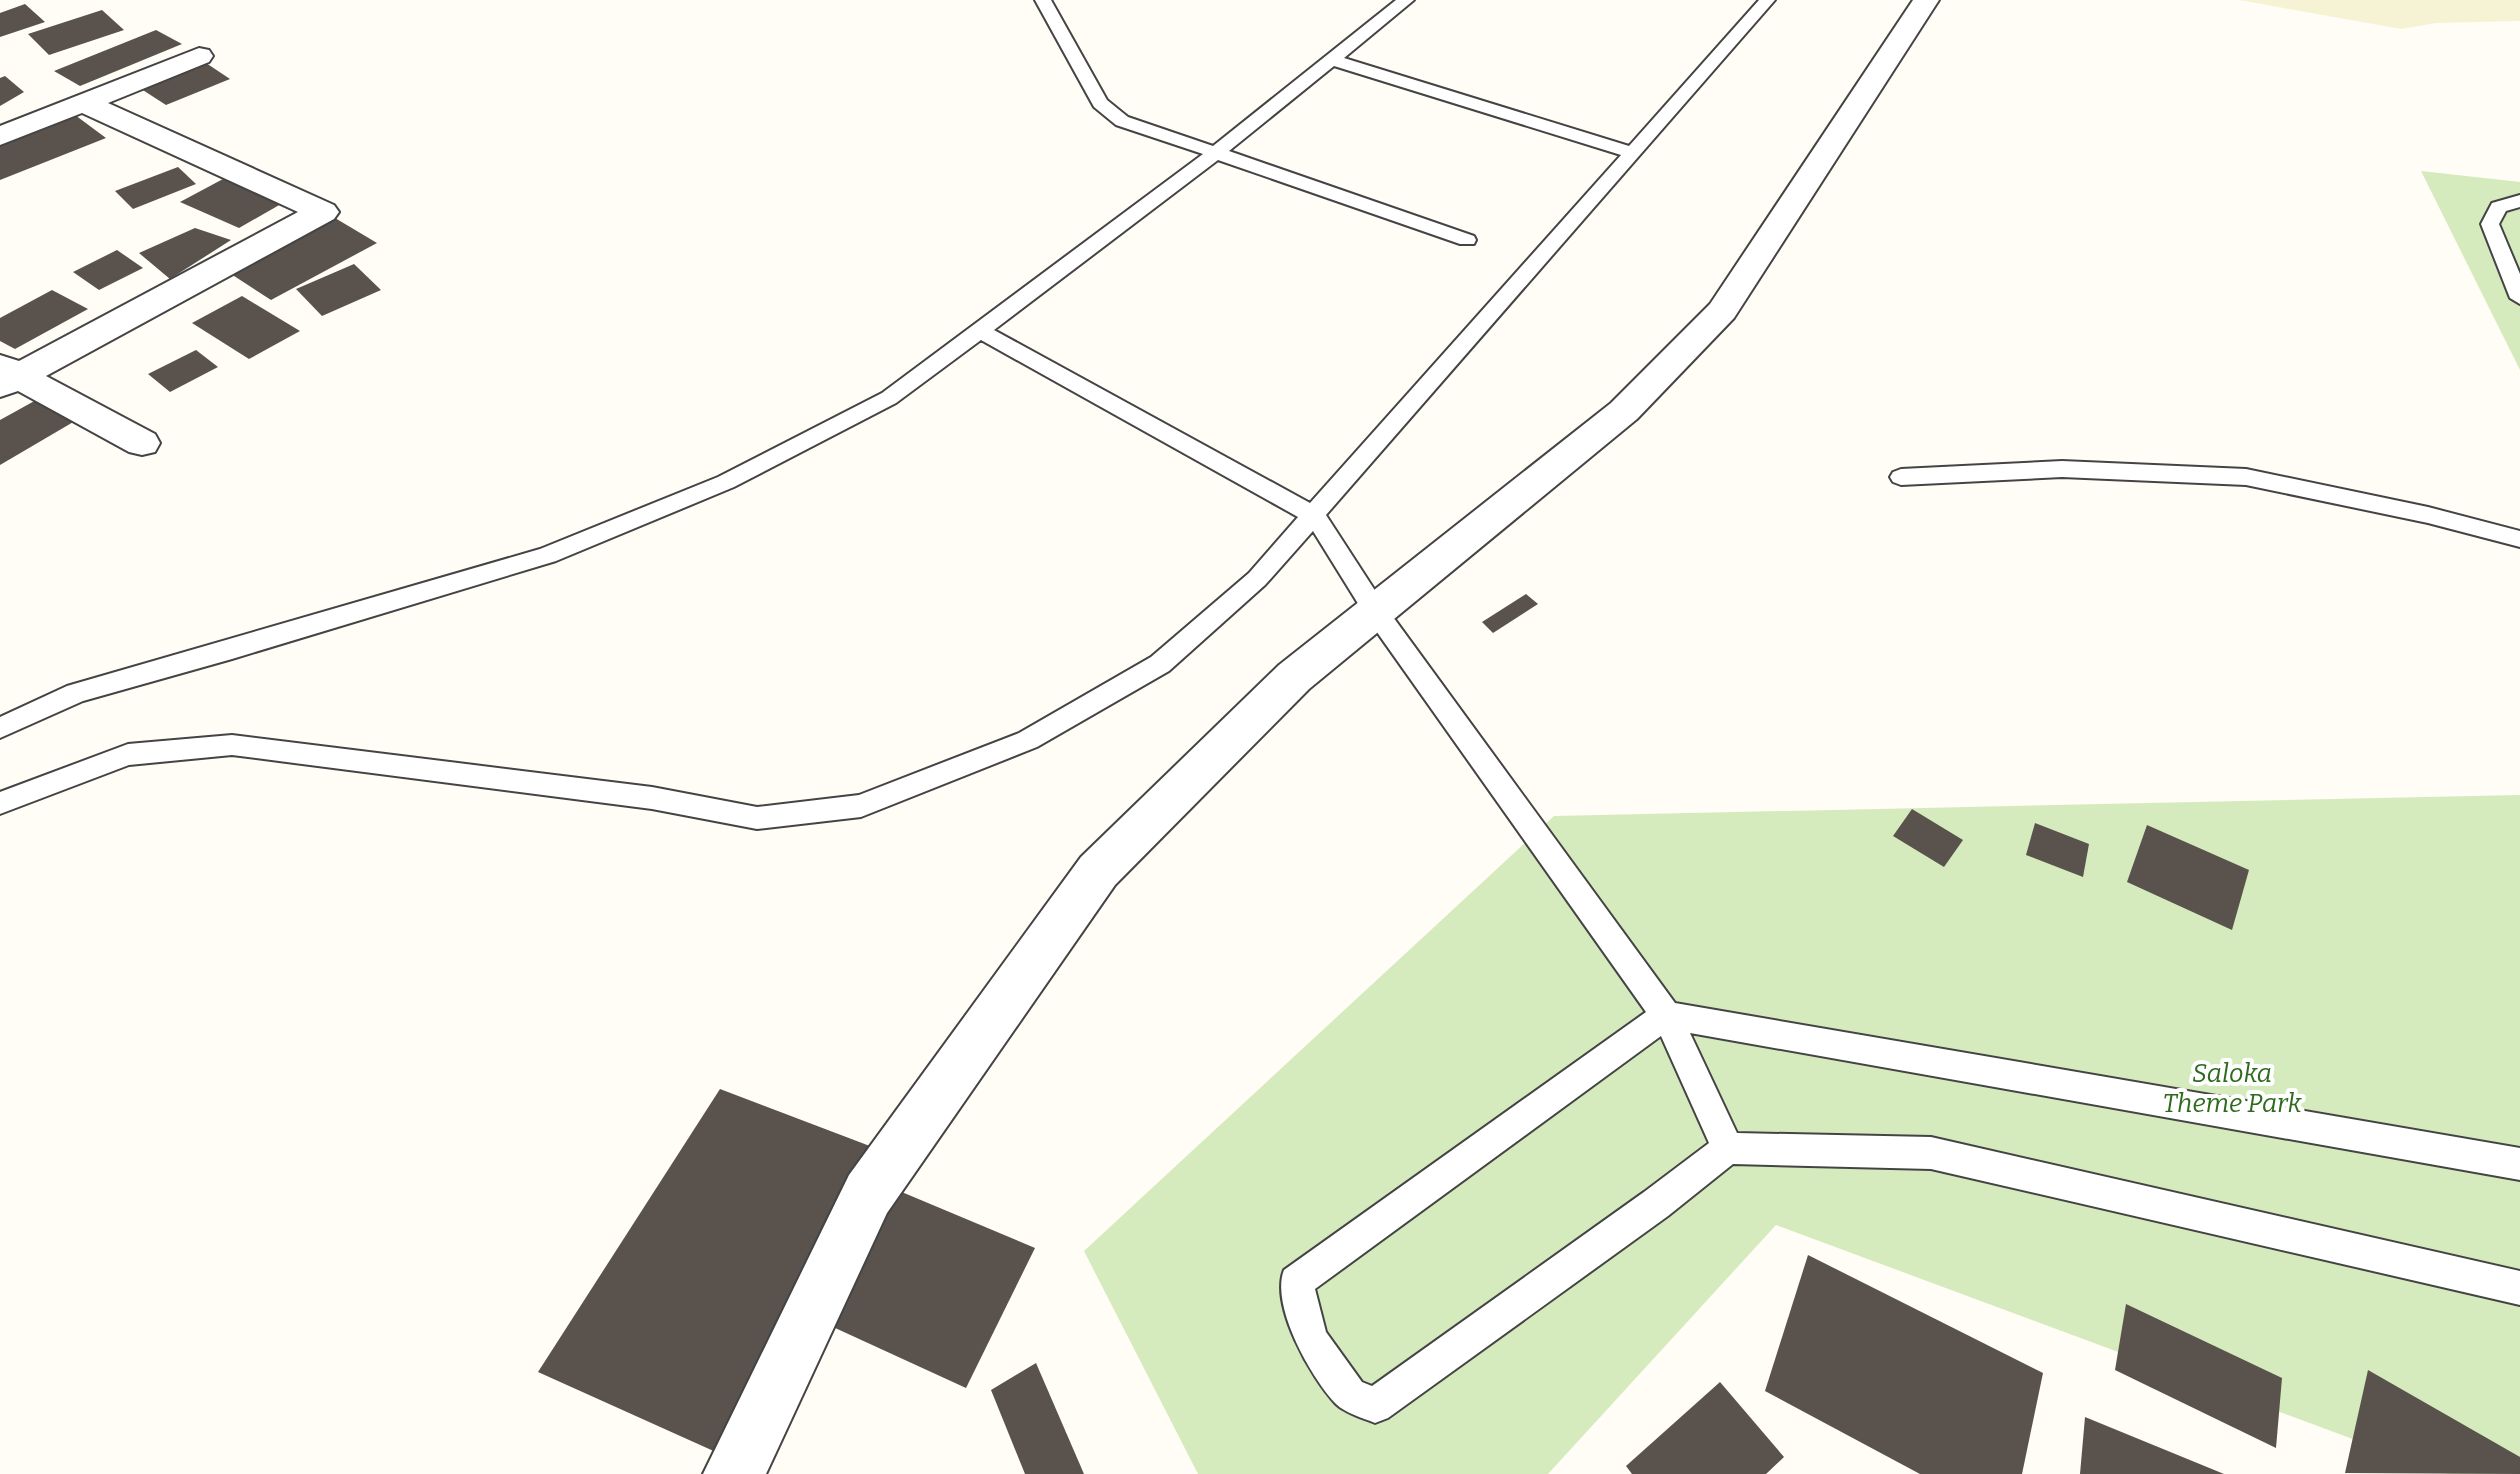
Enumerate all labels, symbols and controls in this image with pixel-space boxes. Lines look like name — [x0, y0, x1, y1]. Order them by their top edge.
park label: Saloka Theme Park — [2163, 1058, 2302, 1119]

